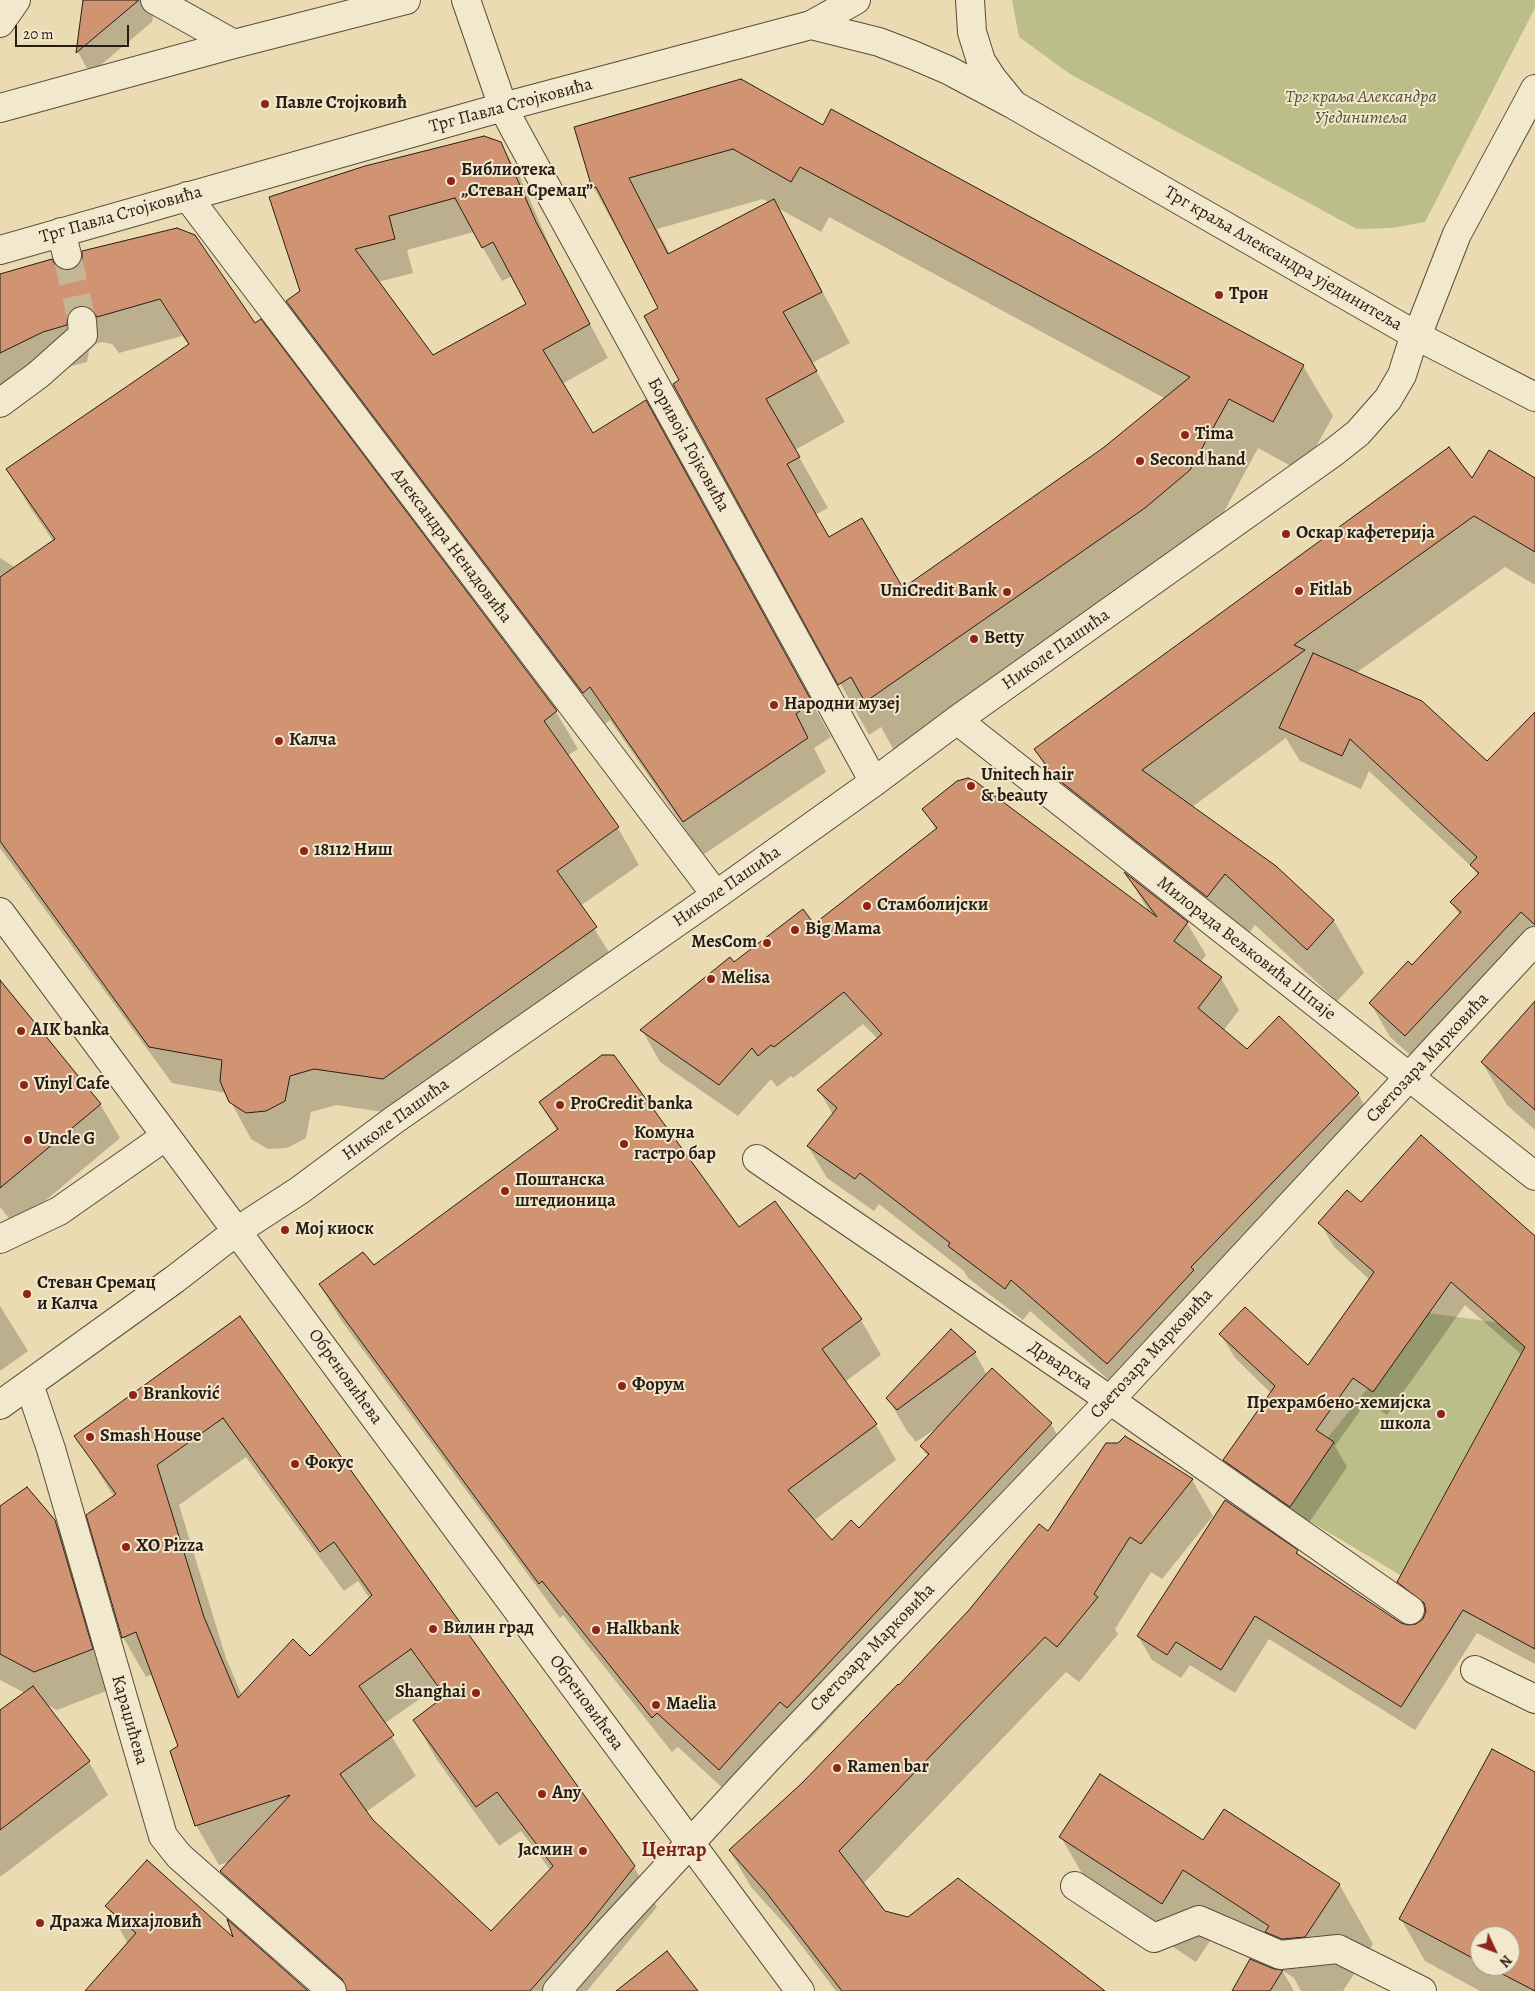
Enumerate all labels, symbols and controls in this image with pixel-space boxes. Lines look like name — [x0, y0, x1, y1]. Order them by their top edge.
scale bar — [18, 15, 131, 47]
text: 20 m — [23, 24, 54, 44]
street label: Трг Павла Стојковића — [427, 74, 595, 138]
park label: Трг краља Александра Ујединитеља — [1285, 87, 1437, 130]
place label: Павле Стојковић — [275, 93, 407, 115]
marker: Павле Стојковић — [259, 98, 271, 110]
place label: Библиотека „Стеван Сремац” — [461, 160, 593, 202]
marker: Библиотека „Стеван Сремац” — [445, 175, 457, 187]
street label: Трг Павла Стојковића — [37, 181, 205, 249]
street label: Трг краља Александра ујединитеља — [1160, 182, 1406, 336]
place label: Трон — [1229, 284, 1268, 306]
marker: Трон — [1213, 289, 1225, 301]
street label: Боривоја Гојковића — [642, 374, 734, 516]
place label: Tima — [1195, 424, 1234, 446]
marker: Tima — [1179, 429, 1191, 441]
place label: Second hand — [1150, 450, 1246, 472]
marker: Second hand — [1134, 455, 1146, 467]
street label: Александра Ненадовића — [386, 464, 516, 628]
place label: Оскар кафетерија — [1296, 523, 1435, 545]
marker: Оскар кафетерија — [1280, 528, 1292, 540]
place label: Fitlab — [1309, 580, 1352, 602]
place label: UniCredit Bank — [880, 581, 997, 603]
marker: Fitlab — [1293, 585, 1305, 597]
marker: UniCredit Bank — [1001, 586, 1013, 598]
street label: Николе Пашића — [998, 605, 1114, 695]
place label: Betty — [984, 628, 1024, 650]
marker: Betty — [968, 633, 980, 645]
place label: Народни музеј — [784, 694, 900, 716]
marker: Народни музеј — [768, 699, 780, 711]
place label: Калча — [289, 730, 336, 752]
marker: Калча — [273, 735, 285, 747]
place label: Unitech hair & beauty — [981, 765, 1074, 808]
marker: Unitech hair & beauty — [965, 780, 977, 792]
place label: 18112 Ниш — [314, 840, 393, 862]
street label: Николе Пашића — [669, 842, 785, 932]
marker: 18112 Ниш — [298, 845, 310, 857]
street label: Милорада Вељковића Шпаје — [1152, 872, 1340, 1026]
place label: Стамболијски — [877, 895, 988, 917]
marker: Стамболијски — [861, 900, 873, 912]
place label: Big Mama — [805, 919, 881, 941]
marker: Big Mama — [789, 924, 801, 936]
place label: MesCom — [691, 932, 757, 954]
marker: MesCom — [761, 937, 773, 949]
place label: Melisa — [721, 968, 770, 990]
marker: Melisa — [705, 973, 717, 985]
street label: Светозара Марковића — [1362, 988, 1494, 1128]
place label: AIK banka — [31, 1020, 110, 1042]
marker: AIK banka — [15, 1025, 27, 1037]
place label: Vinyl Cafe — [34, 1074, 110, 1096]
street label: Николе Пашића — [338, 1074, 454, 1166]
marker: Vinyl Cafe — [18, 1079, 30, 1091]
place label: ProCredit banka — [570, 1094, 693, 1116]
marker: ProCredit banka — [554, 1099, 566, 1111]
place label: Комуна гастро бар — [634, 1123, 716, 1166]
place label: Uncle G — [38, 1129, 95, 1151]
marker: Uncle G — [22, 1134, 34, 1146]
marker: Комуна гастро бар — [618, 1138, 630, 1150]
place label: Поштанска штедионица — [515, 1170, 616, 1212]
marker: Поштанска штедионица — [499, 1185, 511, 1197]
place label: Мој киоск — [295, 1219, 374, 1241]
marker: Мој киоск — [279, 1224, 291, 1236]
place label: Стеван Сремац и Калча — [37, 1273, 156, 1316]
street label: Светозара Марковића — [1086, 1284, 1218, 1424]
marker: Стеван Сремац и Калча — [21, 1288, 33, 1300]
street label: Обреновићева — [303, 1325, 387, 1429]
street label: Дрварска — [1024, 1337, 1096, 1395]
place label: Форум — [632, 1375, 685, 1397]
marker: Форум — [616, 1380, 628, 1392]
place label: Branković — [143, 1384, 220, 1406]
marker: Branković — [127, 1389, 139, 1401]
place label: Прехрамбено-хемијска школа — [1246, 1393, 1431, 1436]
marker: Прехрамбено-хемијска школа — [1435, 1408, 1447, 1420]
place label: Smash House — [100, 1426, 201, 1448]
marker: Smash House — [84, 1431, 96, 1443]
place label: Фокус — [305, 1453, 353, 1475]
marker: Фокус — [289, 1458, 301, 1470]
place label: XO Pizza — [136, 1536, 204, 1558]
marker: XO Pizza — [120, 1541, 132, 1553]
street label: Светозара Марковића — [806, 1579, 940, 1717]
place label: Вилин град — [443, 1618, 534, 1640]
place label: Halkbank — [606, 1619, 679, 1641]
marker: Вилин град — [427, 1623, 439, 1635]
marker: Halkbank — [590, 1624, 602, 1636]
street label: Обреновићева — [544, 1651, 628, 1755]
street label: Караџићева — [106, 1673, 152, 1767]
place label: Shanghai — [395, 1682, 466, 1704]
marker: Shanghai — [470, 1687, 482, 1699]
place label: Maelia — [666, 1694, 717, 1716]
marker: Maelia — [650, 1699, 662, 1711]
place label: Ramen bar — [847, 1757, 929, 1779]
marker: Ramen bar — [831, 1762, 843, 1774]
place label: Any — [552, 1783, 581, 1805]
marker: Any — [536, 1788, 548, 1800]
district label: Центар — [641, 1839, 707, 1863]
place label: Јасмин — [518, 1840, 573, 1862]
marker: Јасмин — [577, 1845, 589, 1857]
place label: Дража Михајловић — [50, 1912, 202, 1934]
marker: Дража Михајловић — [34, 1917, 46, 1929]
north arrow — [1470, 1926, 1520, 1976]
text: N — [1495, 1951, 1516, 1971]

